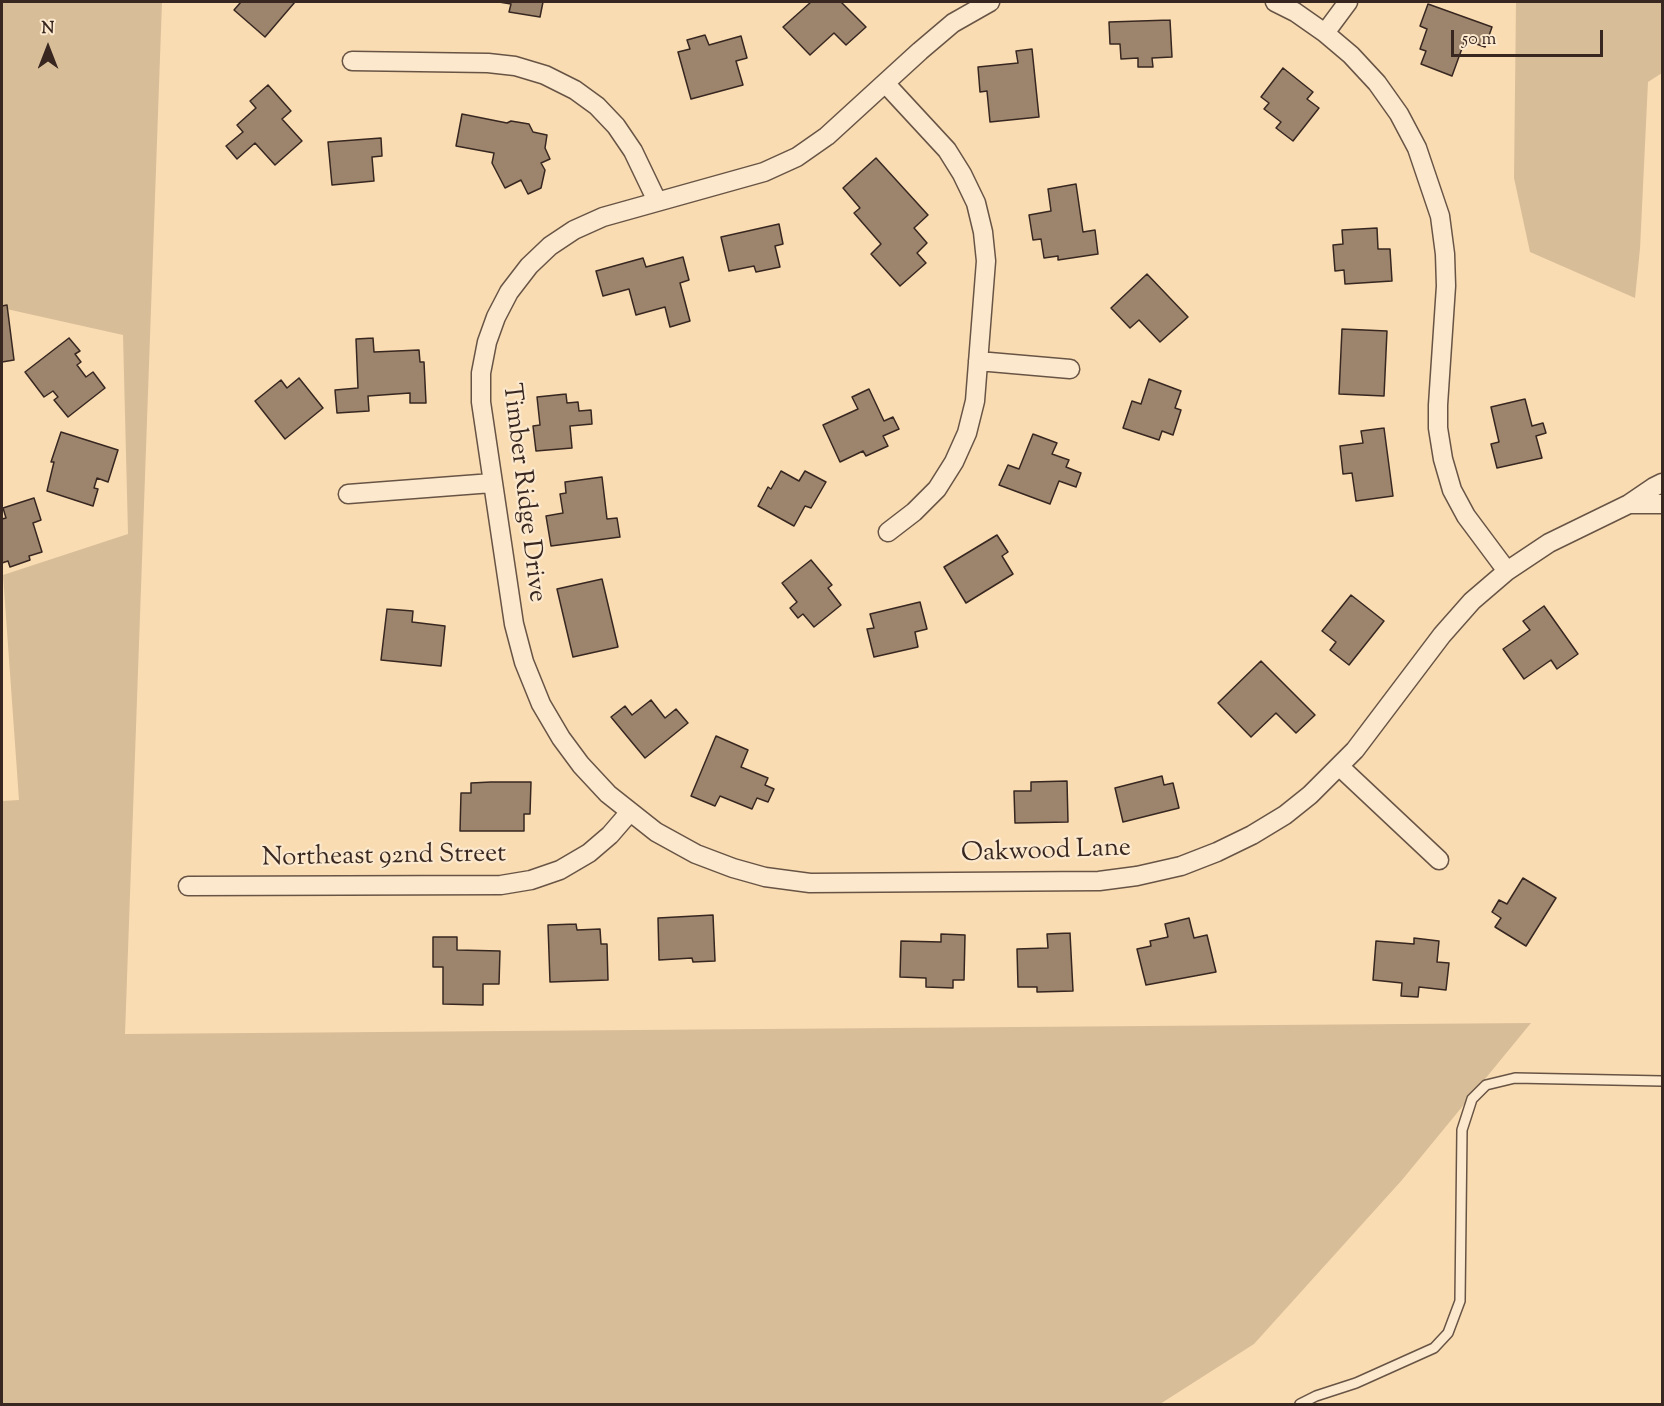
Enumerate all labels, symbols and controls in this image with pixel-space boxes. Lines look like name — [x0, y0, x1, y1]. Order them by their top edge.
north arrow — [18, 18, 78, 78]
text: N — [42, 18, 54, 41]
scale bar — [1454, 18, 1606, 56]
text: 50 m — [1462, 27, 1496, 53]
street label: Timber Ridge Drive — [493, 382, 551, 604]
street label: Oakwood Lane — [960, 834, 1132, 872]
street label: Northeast 92nd Street — [262, 840, 506, 876]

